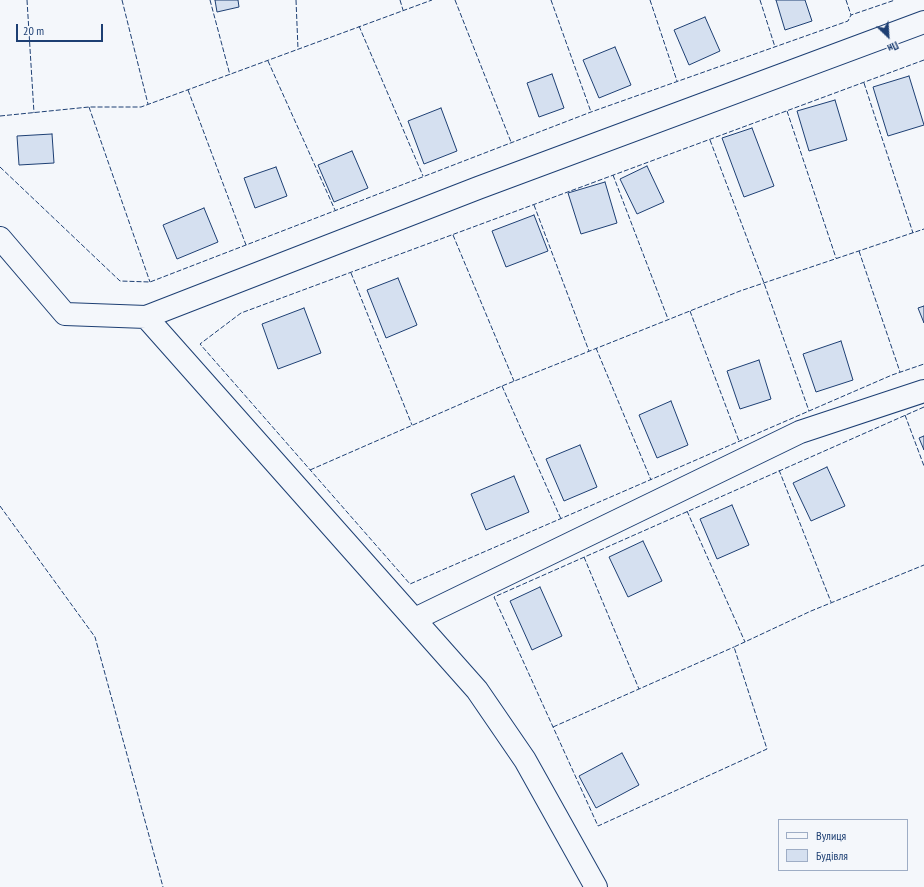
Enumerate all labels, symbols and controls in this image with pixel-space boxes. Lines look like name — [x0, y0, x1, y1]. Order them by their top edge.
scale bar — [18, 16, 105, 42]
north arrow — [868, 16, 908, 56]
text: 20 m — [23, 23, 44, 38]
text: Пн — [885, 38, 901, 55]
legend — [778, 819, 908, 871]
text: Вулиця — [816, 828, 846, 843]
text: Будівля — [816, 848, 848, 863]

